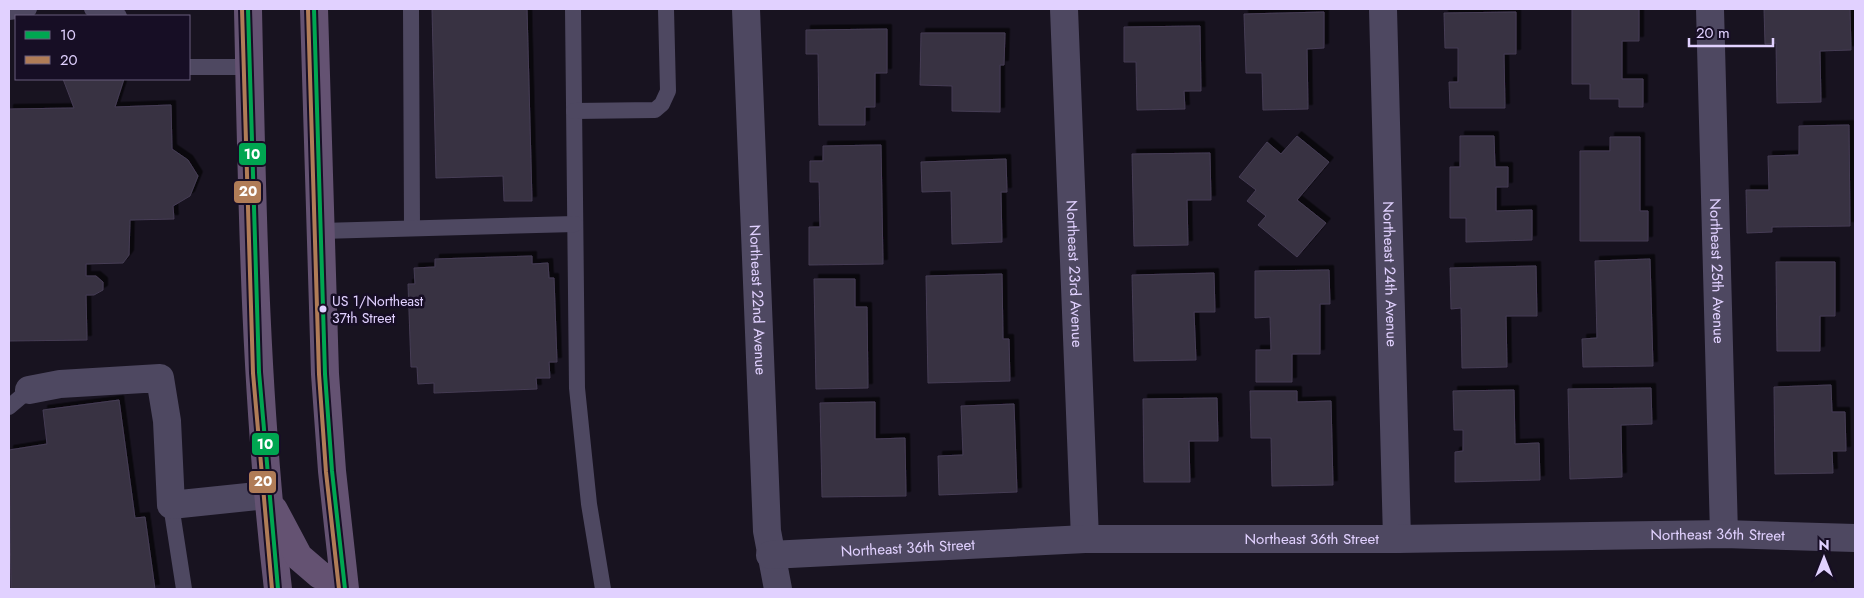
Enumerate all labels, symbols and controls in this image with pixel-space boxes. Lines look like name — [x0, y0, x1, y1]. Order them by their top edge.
legend — [15, 15, 190, 80]
scale bar — [1689, 15, 1773, 47]
text: 20 m — [1696, 22, 1730, 44]
text: 10 — [60, 24, 76, 46]
text: 20 — [60, 49, 78, 71]
line badge: 10 — [238, 142, 267, 166]
text: 10 — [244, 144, 260, 164]
line badge: 20 — [233, 180, 262, 204]
text: 20 — [239, 181, 257, 201]
street label: Northeast 25th Avenue — [1704, 198, 1730, 344]
street label: Northeast 23rd Avenue — [1061, 200, 1088, 348]
street label: Northeast 24th Avenue — [1377, 201, 1403, 347]
street label: Northeast 22nd Avenue — [744, 224, 772, 376]
place label: US 1/Northeast 37th Street — [332, 291, 424, 328]
marker: US 1/Northeast 37th Street — [318, 304, 328, 314]
line badge: 10 — [251, 432, 280, 456]
text: 10 — [257, 434, 273, 454]
line badge: 20 — [248, 470, 277, 494]
text: 20 — [254, 471, 272, 491]
street label: Northeast 36th Street — [1650, 523, 1785, 547]
street label: Northeast 36th Street — [1244, 528, 1379, 550]
north arrow — [1799, 533, 1849, 583]
street label: Northeast 36th Street — [840, 534, 976, 562]
text: N — [1818, 535, 1830, 555]

